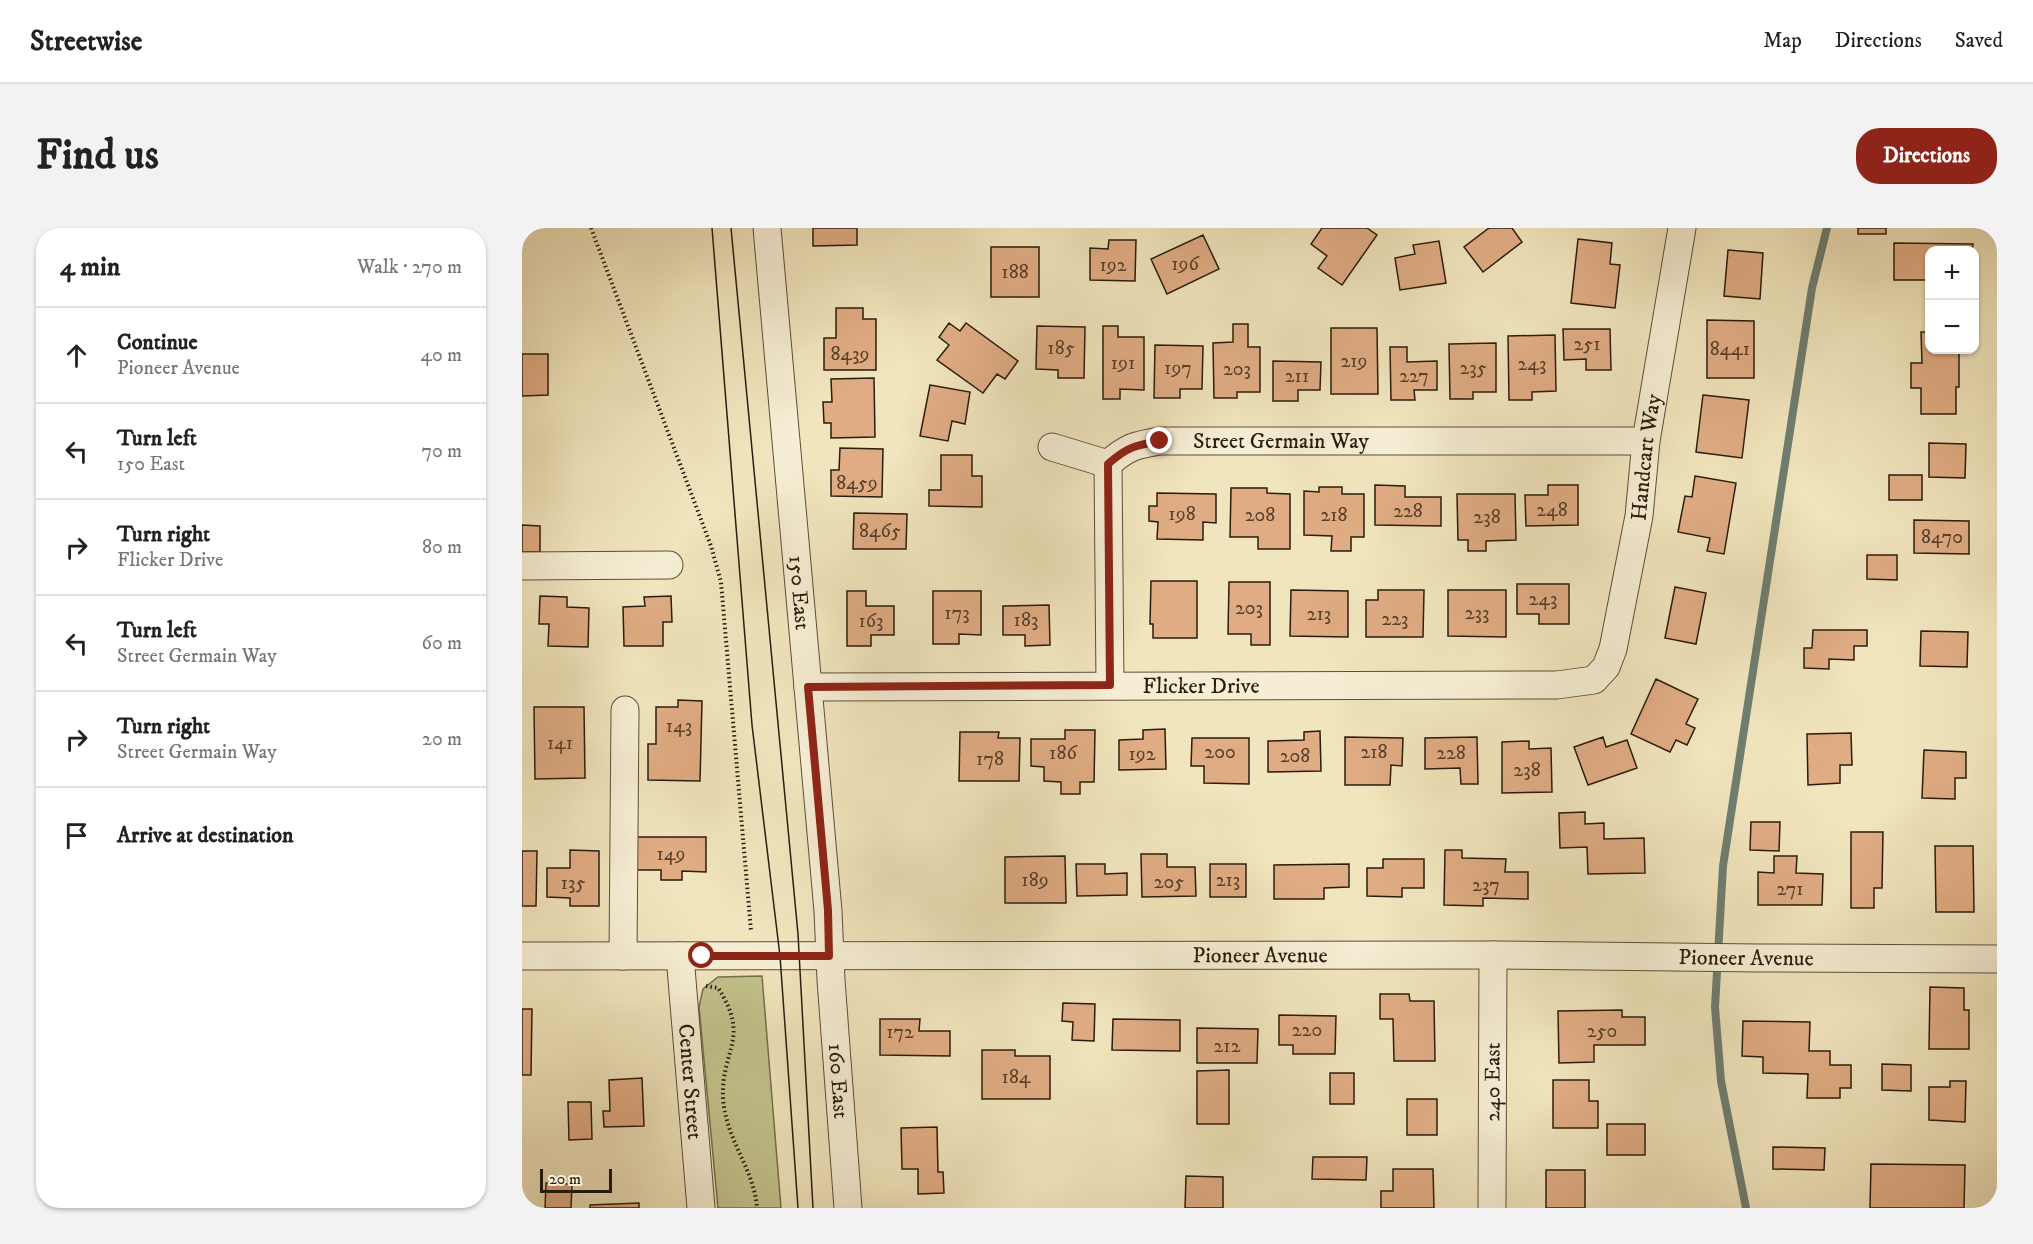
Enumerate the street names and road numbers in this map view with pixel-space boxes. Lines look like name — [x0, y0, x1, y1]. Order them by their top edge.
street label: Handcart Way — [1625, 391, 1667, 522]
street label: Street Germain Way — [1193, 428, 1369, 455]
street label: 150 East — [783, 554, 816, 631]
street label: Flicker Drive — [1142, 672, 1260, 700]
street label: Pioneer Avenue — [1192, 942, 1328, 969]
street label: Pioneer Avenue — [1678, 944, 1814, 972]
street label: Center Street — [672, 1023, 709, 1141]
street label: 160 East — [822, 1042, 855, 1120]
street label: 240 East — [1479, 1042, 1506, 1122]

